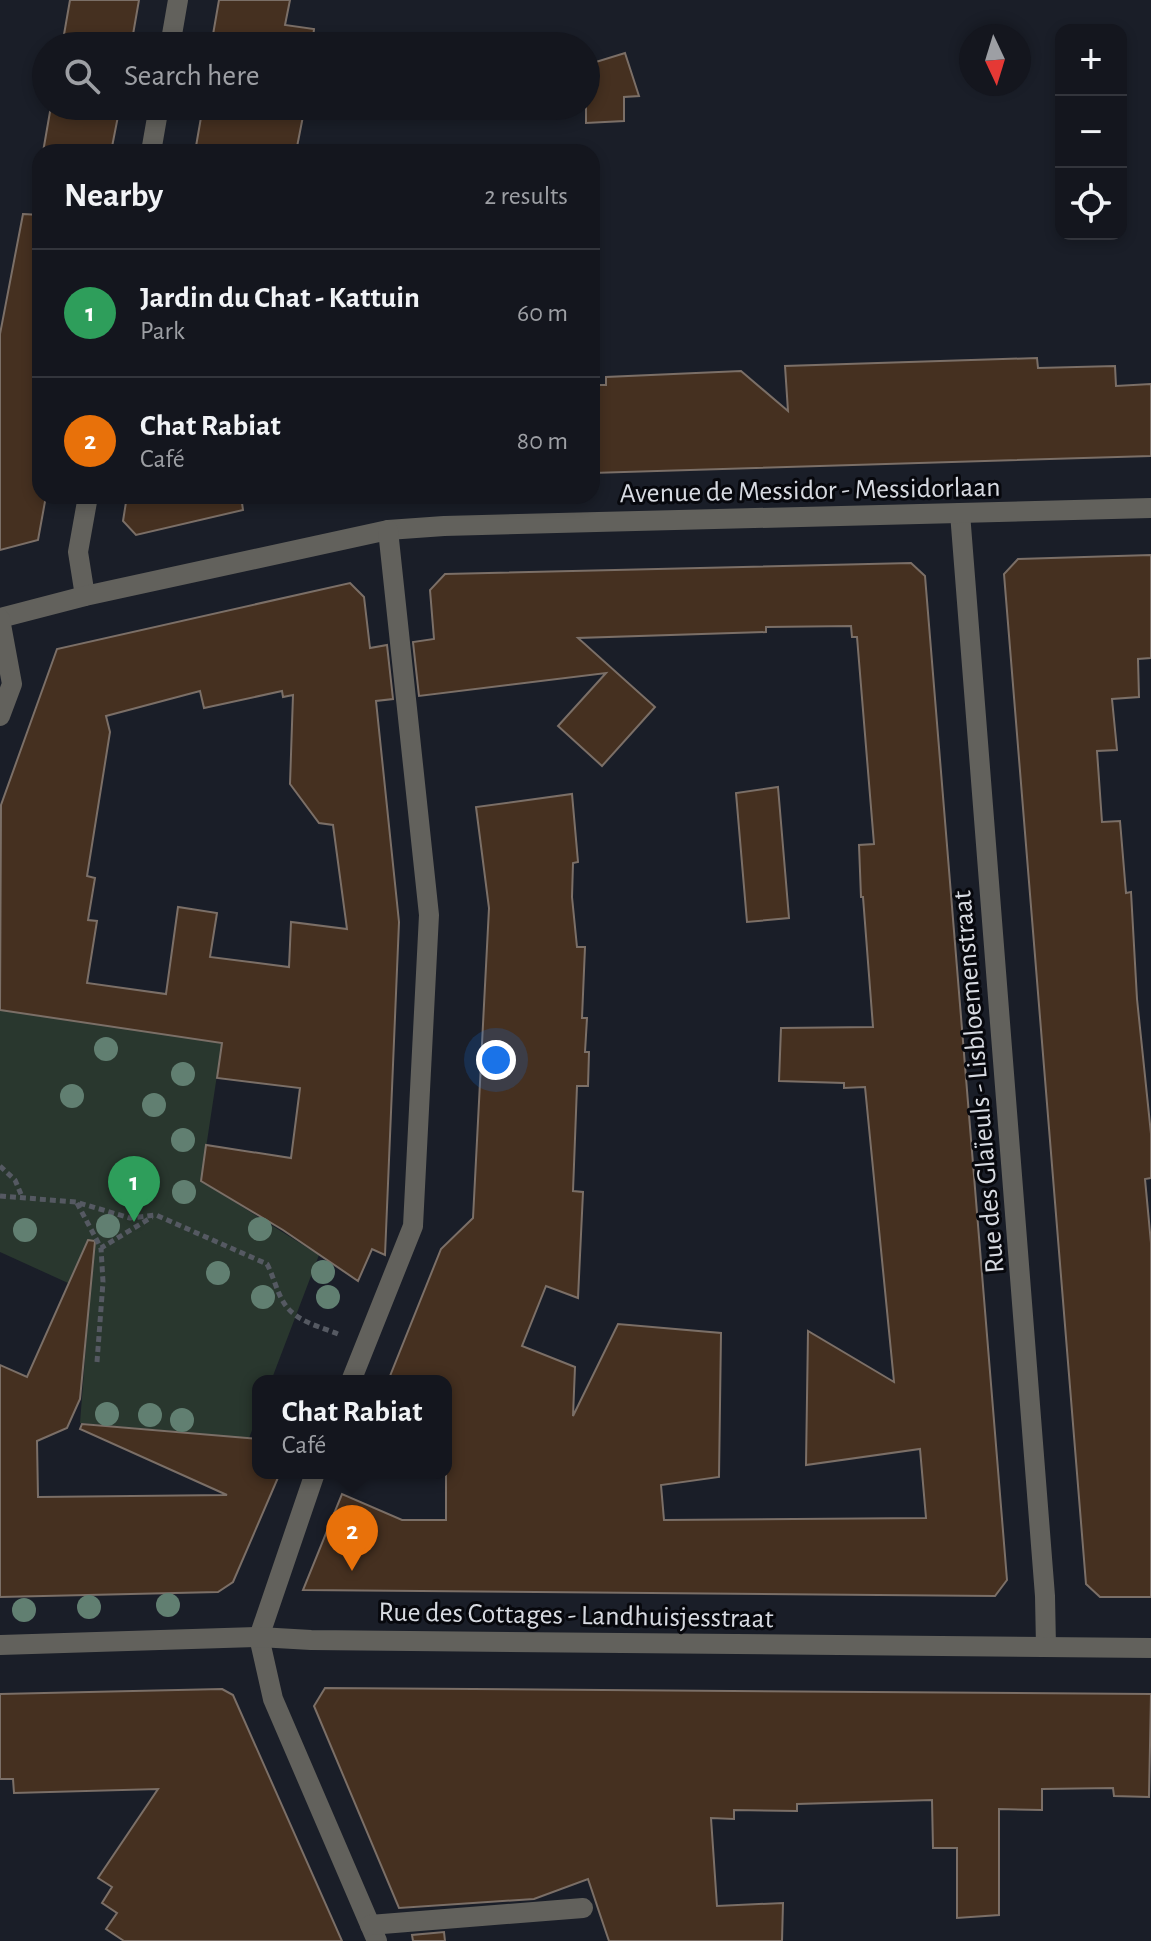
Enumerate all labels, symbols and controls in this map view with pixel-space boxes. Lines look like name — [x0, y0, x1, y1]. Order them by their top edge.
north arrow — [959, 24, 1031, 96]
map controls — [1055, 24, 1127, 240]
button: + — [1055, 24, 1127, 96]
search box — [32, 32, 600, 120]
icon: search — [60, 54, 104, 98]
text: Search here — [124, 61, 260, 91]
button: − — [1055, 96, 1127, 168]
button: locate — [1055, 168, 1127, 240]
text: Nearby — [64, 179, 163, 213]
text: 2 results — [484, 183, 568, 209]
text: Jardin du Chat - Kattuin — [140, 283, 420, 313]
text: 1 — [85, 300, 95, 326]
text: 60 m — [517, 300, 568, 326]
text: Park — [140, 318, 185, 344]
text: Chat Rabiat — [140, 411, 281, 441]
text: 2 — [84, 428, 96, 454]
text: 80 m — [517, 428, 568, 454]
text: Café — [140, 446, 185, 472]
street label: Avenue de Messidor - Messidorlaan — [619, 474, 1001, 508]
street label: Rue des Glaïeuls - Lisbloemenstraat — [948, 889, 1010, 1274]
your location — [476, 1040, 516, 1080]
pin: 1 — [108, 1156, 160, 1222]
popup — [252, 1375, 452, 1479]
text: Chat Rabiat — [282, 1397, 422, 1427]
text: Café — [282, 1432, 326, 1458]
pin: 2 — [326, 1505, 378, 1571]
street label: Rue des Cottages - Landhuisjesstraat — [378, 1599, 774, 1633]

